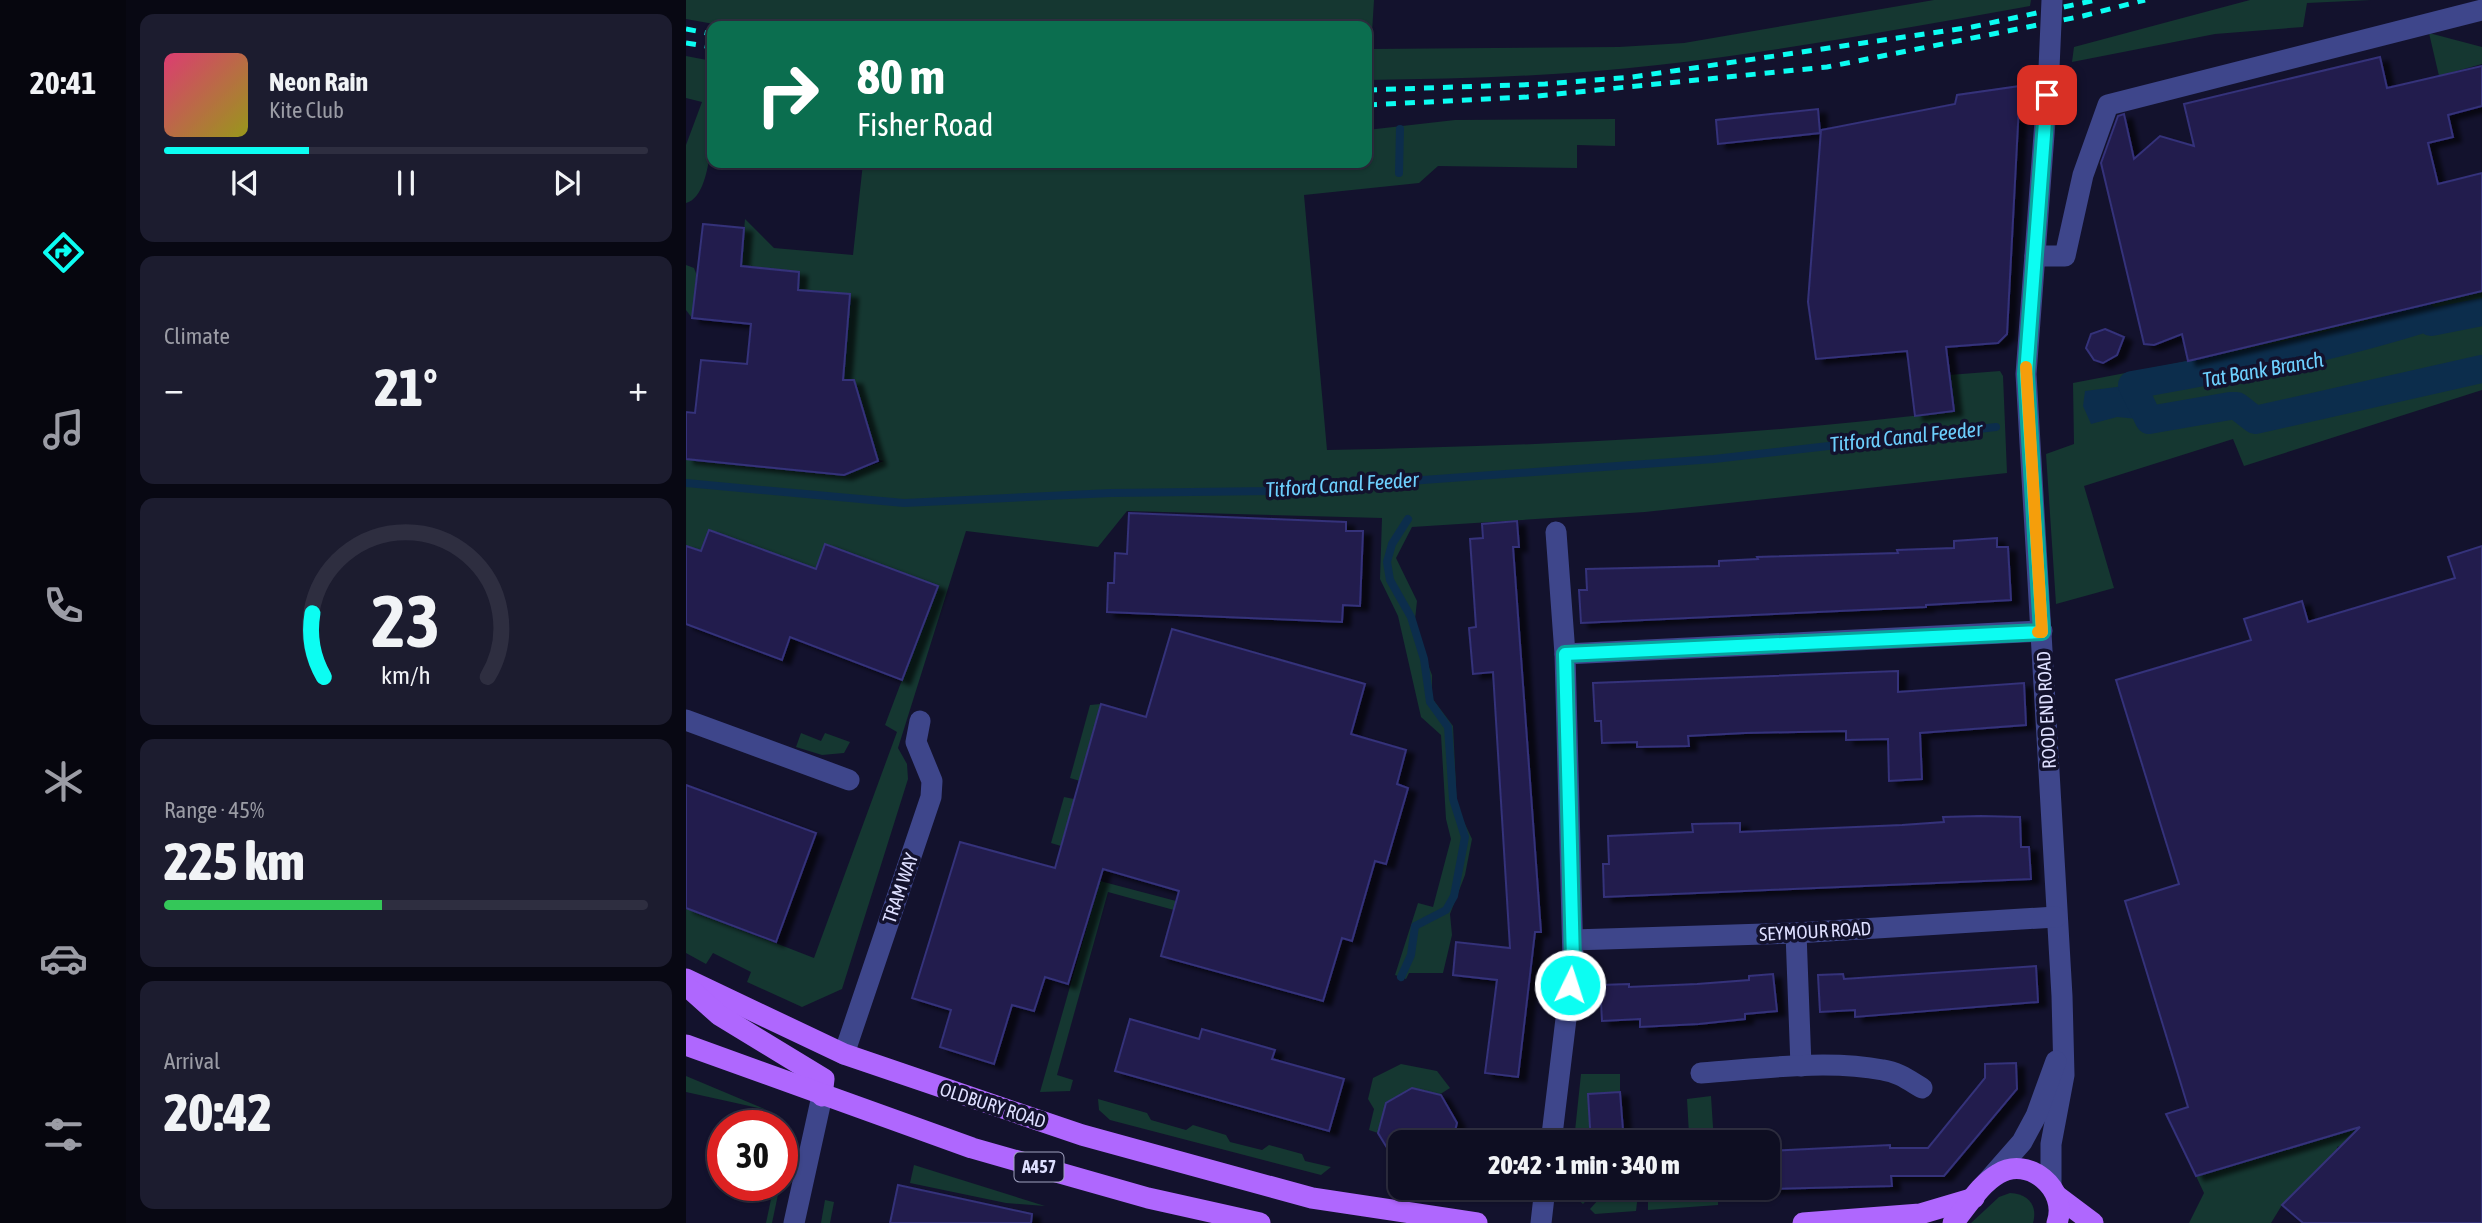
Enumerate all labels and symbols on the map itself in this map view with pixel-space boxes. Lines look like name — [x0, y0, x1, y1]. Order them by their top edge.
pin — [2017, 65, 2077, 125]
water label: Tat Bank Branch — [2201, 347, 2325, 391]
water label: Titford Canal Feeder — [1828, 416, 1984, 456]
water label: Titford Canal Feeder — [1265, 467, 1420, 501]
street label: ROOD END ROAD — [2032, 651, 2060, 769]
street label: TRAM WAY — [878, 850, 922, 926]
street label: SEYMOUR ROAD — [1758, 917, 1872, 945]
position arrow — [1533, 948, 1607, 1022]
street label: OLDBURY ROAD — [937, 1078, 1049, 1132]
speed limit sign: 30 — [707, 1110, 798, 1201]
road number: A457 — [1014, 1152, 1064, 1182]

